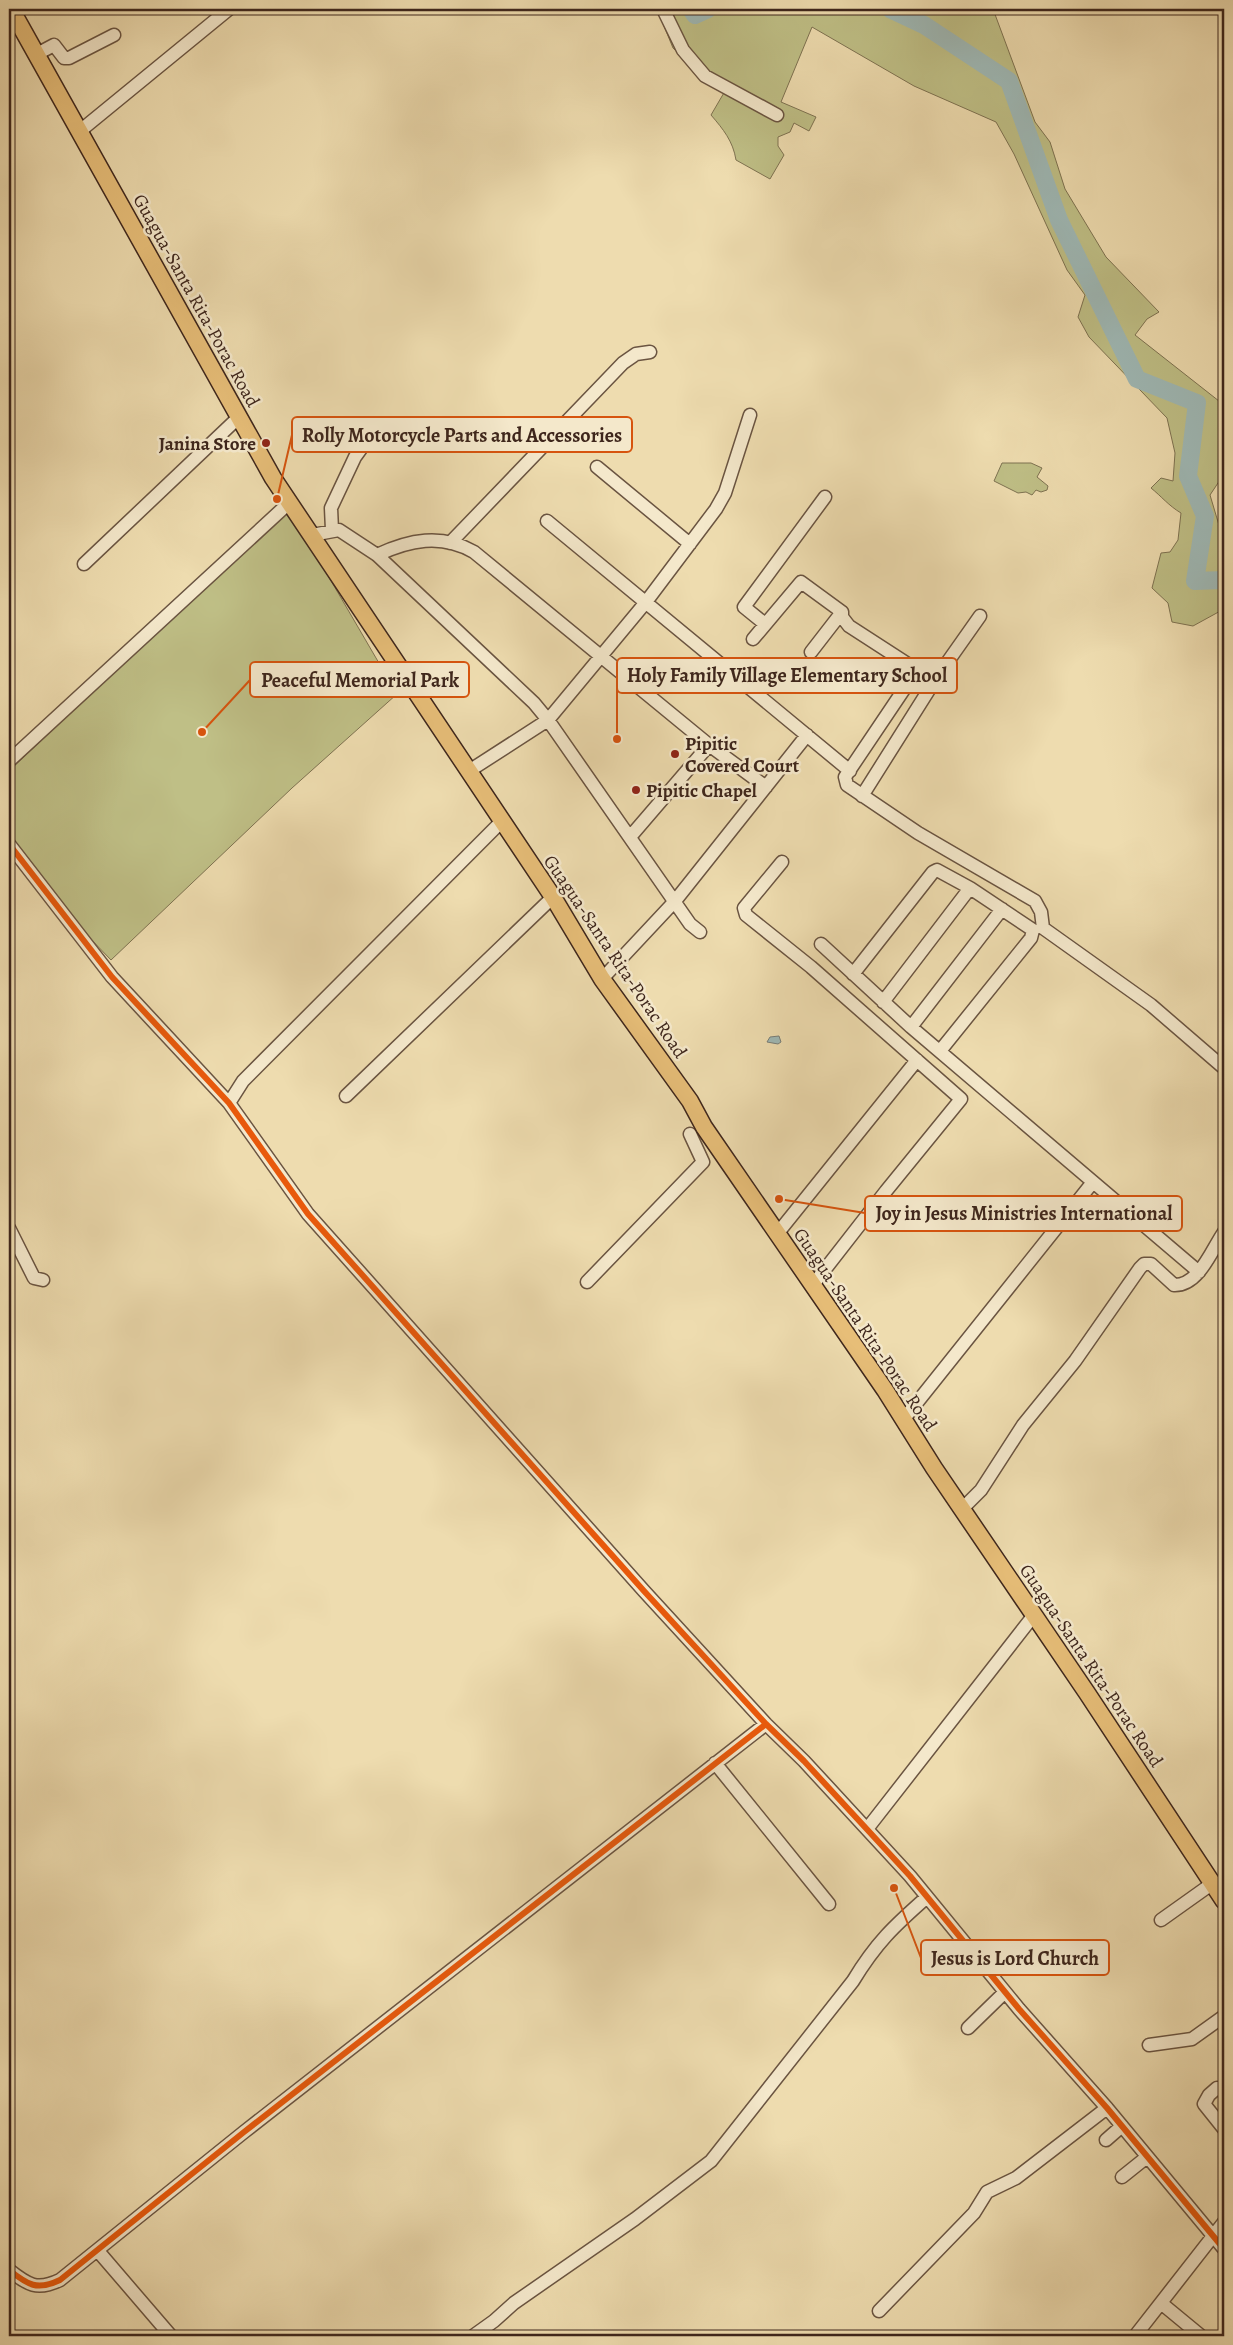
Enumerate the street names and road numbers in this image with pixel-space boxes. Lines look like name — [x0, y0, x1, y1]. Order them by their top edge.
street label: Guagua-Santa Rita-Porac Road — [127, 189, 266, 412]
street label: Guagua-Santa Rita-Porac Road — [537, 850, 694, 1064]
street label: Guagua-Santa Rita-Porac Road — [787, 1223, 944, 1437]
street label: Guagua-Santa Rita-Porac Road — [1013, 1559, 1170, 1773]

